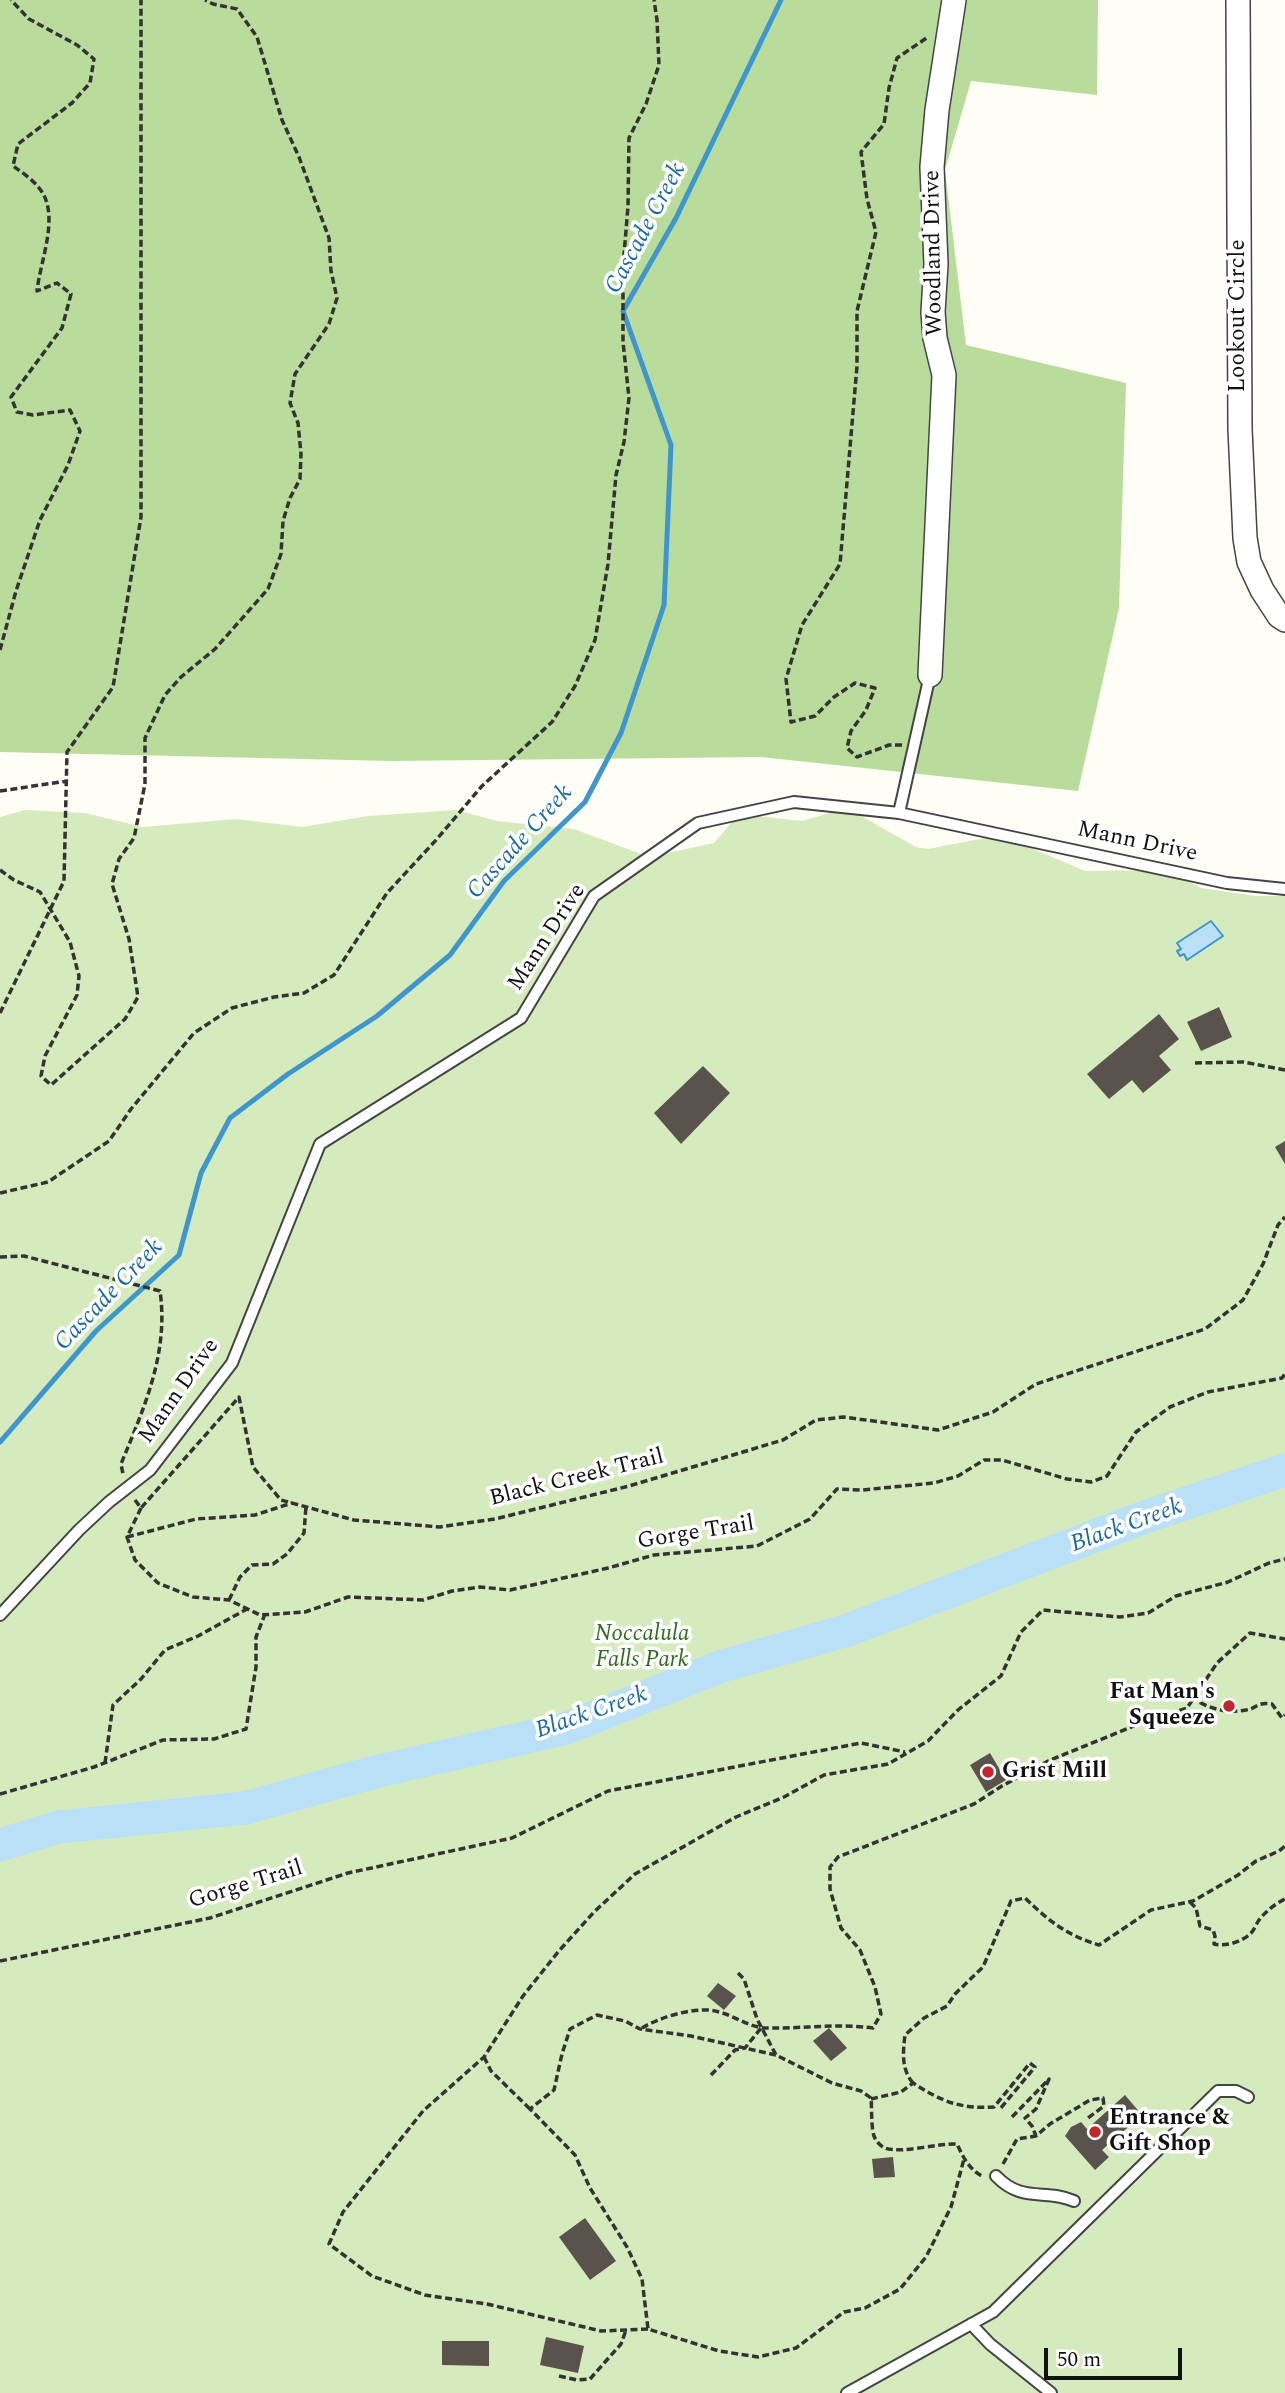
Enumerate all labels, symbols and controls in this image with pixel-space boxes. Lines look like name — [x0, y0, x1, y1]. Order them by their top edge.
water label: Cascade Creek — [601, 159, 693, 299]
street label: Woodland Drive — [920, 170, 950, 336]
street label: Lookout Circle — [1225, 239, 1253, 393]
water label: Cascade Creek — [462, 780, 580, 906]
street label: Mann Drive — [1074, 817, 1200, 869]
street label: Mann Drive — [503, 879, 593, 997]
water label: Cascade Creek — [50, 1234, 170, 1358]
street label: Mann Drive — [134, 1334, 226, 1450]
street label: Black Creek Trail — [487, 1444, 667, 1514]
water label: Black Creek — [1067, 1494, 1187, 1560]
street label: Gorge Trail — [636, 1511, 756, 1557]
park label: Noccalula Falls Park — [594, 1621, 690, 1675]
place label: Fat Man's Squeeze — [1110, 1679, 1215, 1733]
water label: Black Creek — [532, 1681, 652, 1747]
marker: Fat Man's Squeeze — [1221, 1698, 1237, 1714]
place label: Grist Mill — [1002, 1758, 1107, 1786]
marker: Grist Mill — [980, 1764, 996, 1780]
street label: Gorge Trail — [186, 1856, 306, 1916]
place label: Entrance & Gift Shop — [1109, 2105, 1230, 2159]
marker: Entrance & Gift Shop — [1087, 2124, 1103, 2140]
scale bar — [1047, 2334, 1185, 2378]
text: 50 m — [1057, 2344, 1101, 2376]

